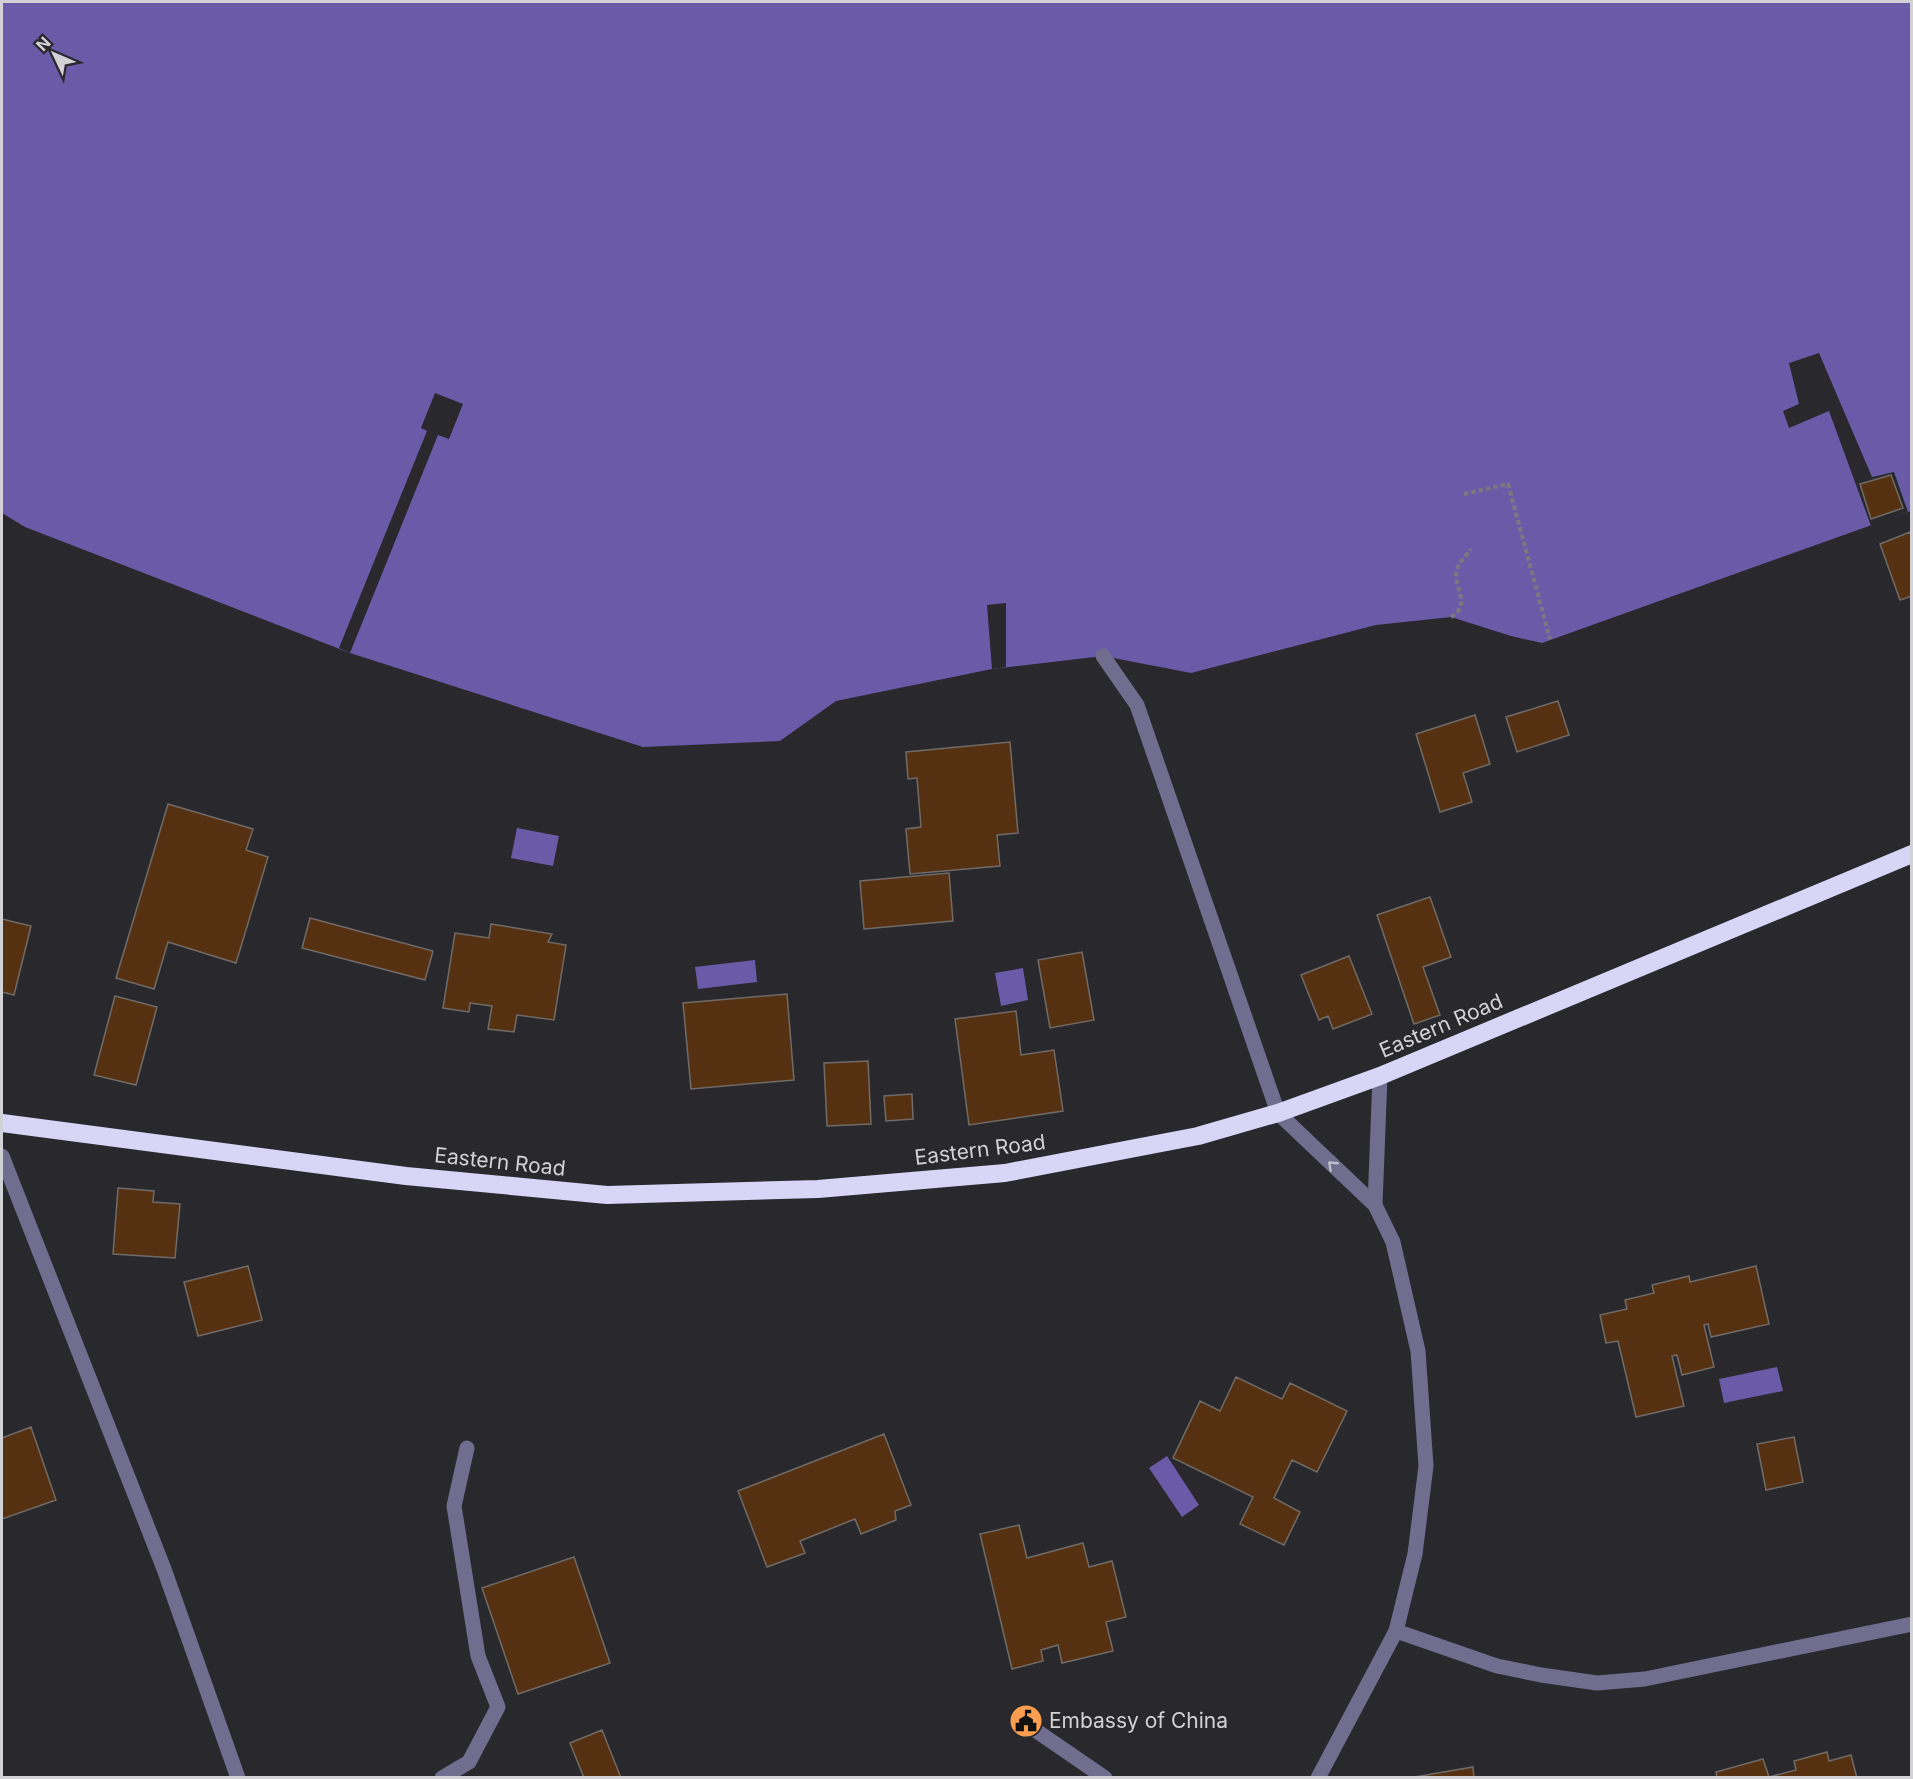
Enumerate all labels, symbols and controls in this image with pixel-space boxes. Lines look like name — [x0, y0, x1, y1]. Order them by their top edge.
north arrow — [24, 24, 84, 84]
text: N — [32, 32, 55, 55]
street label: Eastern Road — [1375, 988, 1506, 1063]
street label: Eastern Road — [913, 1129, 1047, 1170]
street label: Eastern Road — [433, 1142, 567, 1181]
one-way arrow — [1329, 1161, 1340, 1172]
public building icon: Embassy of China — [1008, 1703, 1044, 1739]
place label: Embassy of China — [1049, 1708, 1228, 1733]

